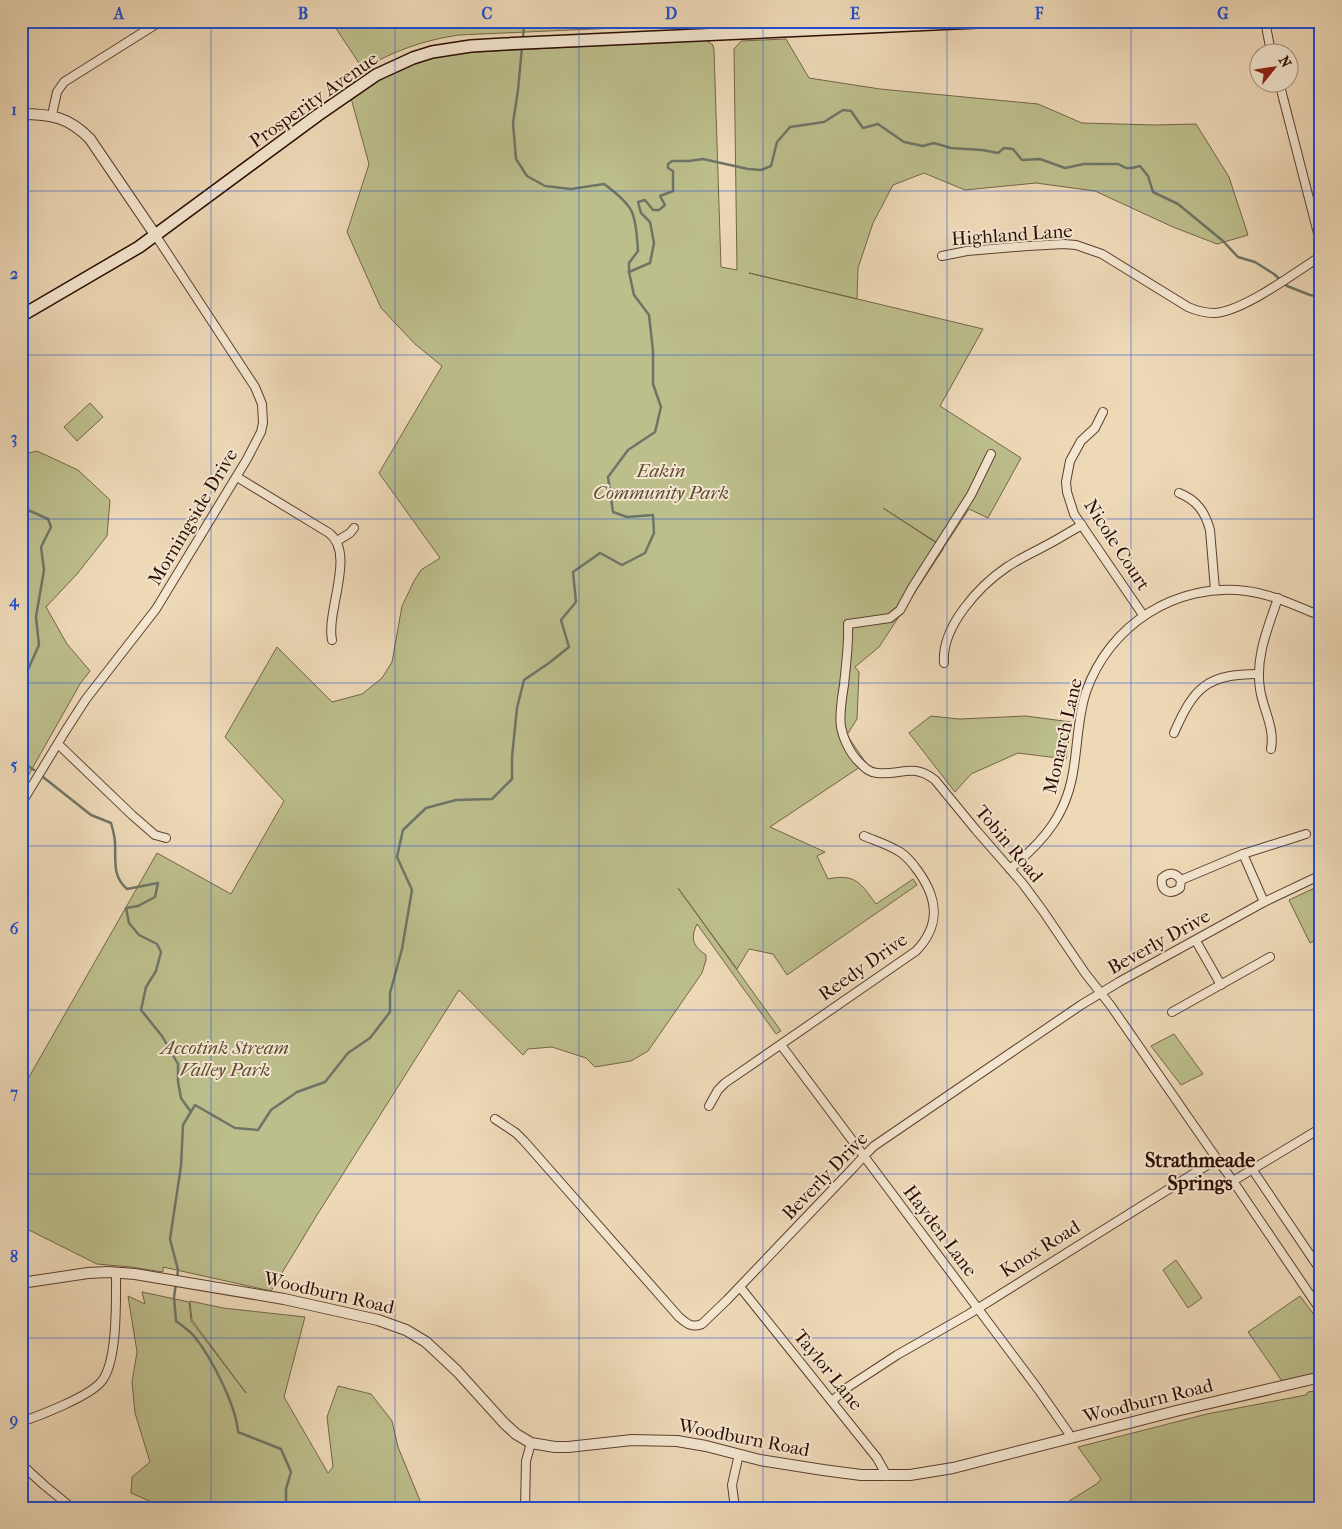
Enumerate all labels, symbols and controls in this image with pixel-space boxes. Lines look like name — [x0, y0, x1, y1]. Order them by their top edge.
text: A — [113, 4, 125, 23]
text: B — [298, 4, 308, 23]
text: C — [482, 4, 493, 23]
text: D — [665, 4, 677, 23]
text: E — [850, 4, 860, 23]
text: F — [1034, 4, 1044, 23]
text: G — [1217, 4, 1229, 23]
north arrow — [1250, 42, 1300, 92]
street label: Prosperity Avenue — [246, 48, 382, 152]
text: N — [1275, 53, 1295, 71]
text: 1 — [11, 100, 17, 119]
street label: Highland Lane — [951, 220, 1073, 250]
text: 2 — [10, 264, 18, 283]
text: 3 — [11, 428, 17, 448]
street label: Morningside Drive — [144, 445, 242, 589]
park label: Eakin Community Park — [593, 460, 729, 504]
street label: Nicole Court — [1079, 495, 1155, 595]
text: 4 — [8, 591, 20, 611]
street label: Monarch Lane — [1039, 676, 1087, 796]
text: 5 — [11, 755, 18, 774]
street label: Tobin Road — [971, 801, 1048, 887]
street label: Beverly Drive — [1104, 905, 1214, 979]
text: 6 — [10, 919, 19, 938]
street label: Reedy Drive — [814, 928, 912, 1006]
park label: Accotink Stream Valley Park — [159, 1037, 289, 1081]
text: 7 — [9, 1083, 18, 1102]
street label: Beverly Drive — [778, 1128, 872, 1224]
district label: Strathmeade Springs — [1145, 1149, 1255, 1195]
street label: Hayden Lane — [899, 1181, 981, 1281]
street label: Knox Road — [996, 1215, 1085, 1282]
text: 8 — [10, 1247, 18, 1266]
street label: Woodburn Road — [261, 1267, 397, 1319]
street label: Taylor Lane — [789, 1325, 867, 1415]
street label: Woodburn Road — [1080, 1374, 1216, 1428]
text: 9 — [9, 1410, 18, 1430]
street label: Woodburn Road — [676, 1414, 812, 1462]

